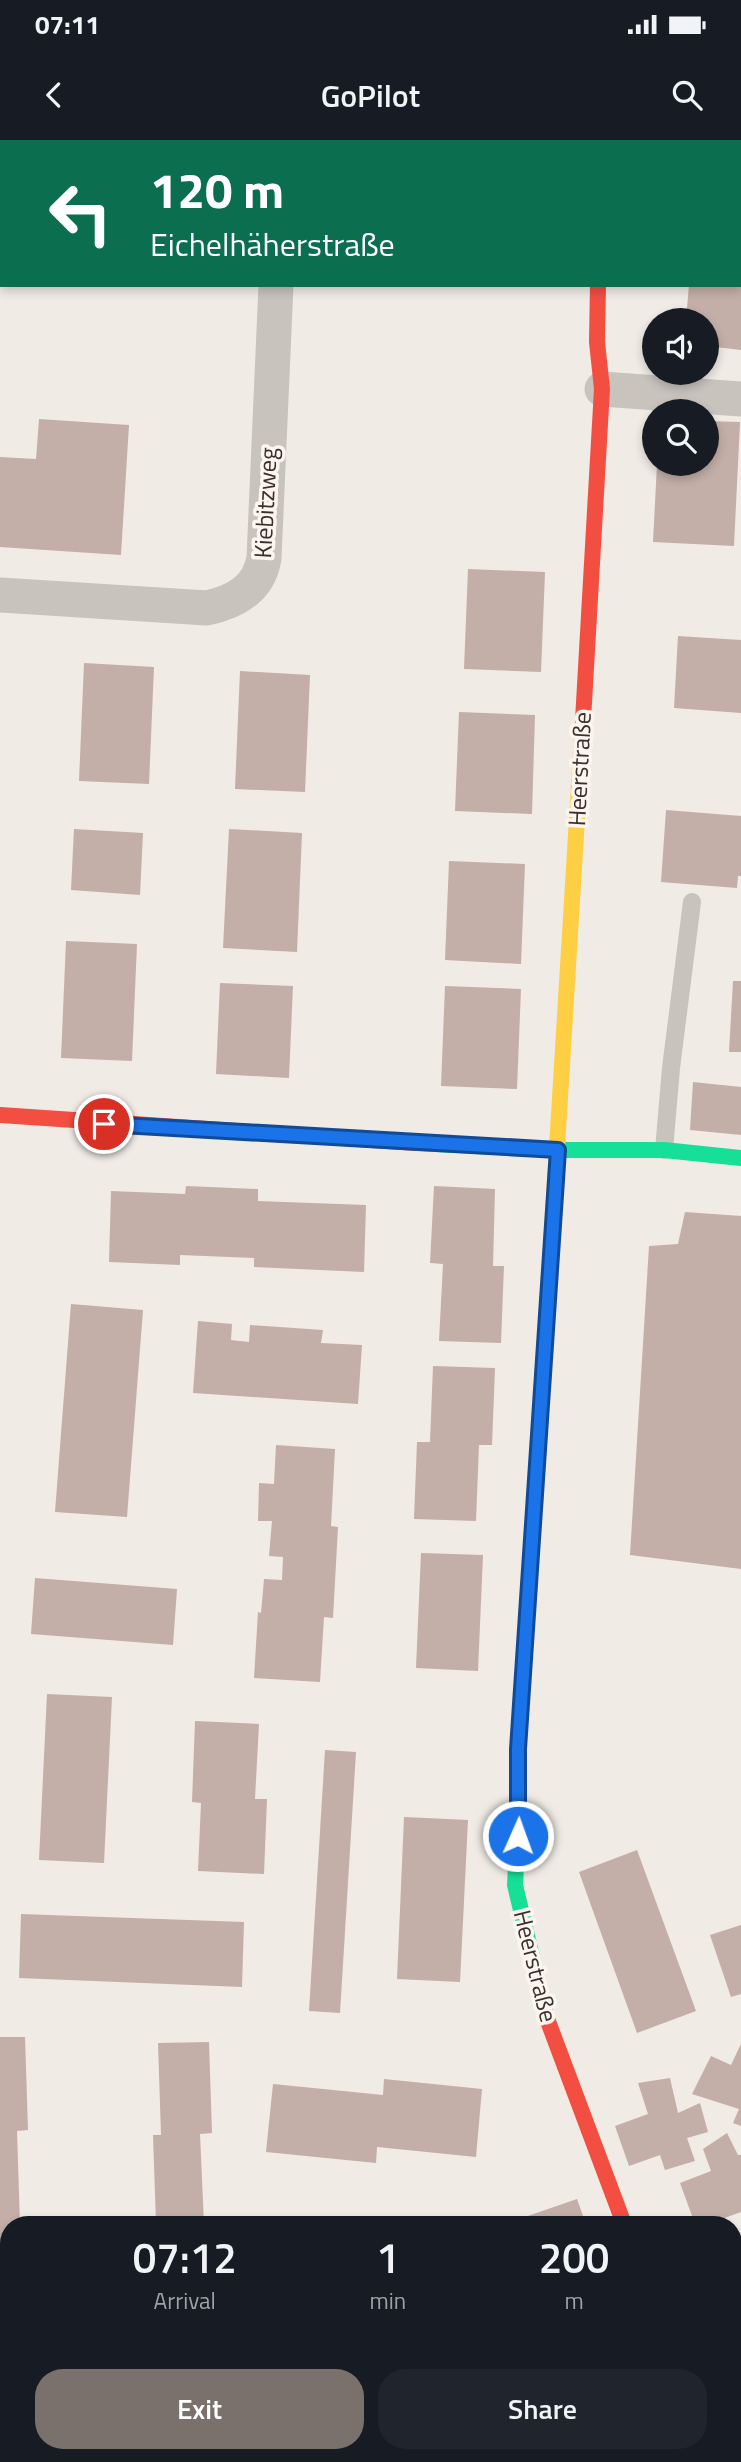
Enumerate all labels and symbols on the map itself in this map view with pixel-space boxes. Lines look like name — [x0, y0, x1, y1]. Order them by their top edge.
street label: Kiebitzweg — [244, 447, 286, 559]
street label: Heerstraße — [558, 711, 600, 827]
pin — [74, 1094, 134, 1154]
position arrow — [481, 1799, 555, 1873]
street label: Heerstraße — [505, 1906, 567, 2026]

